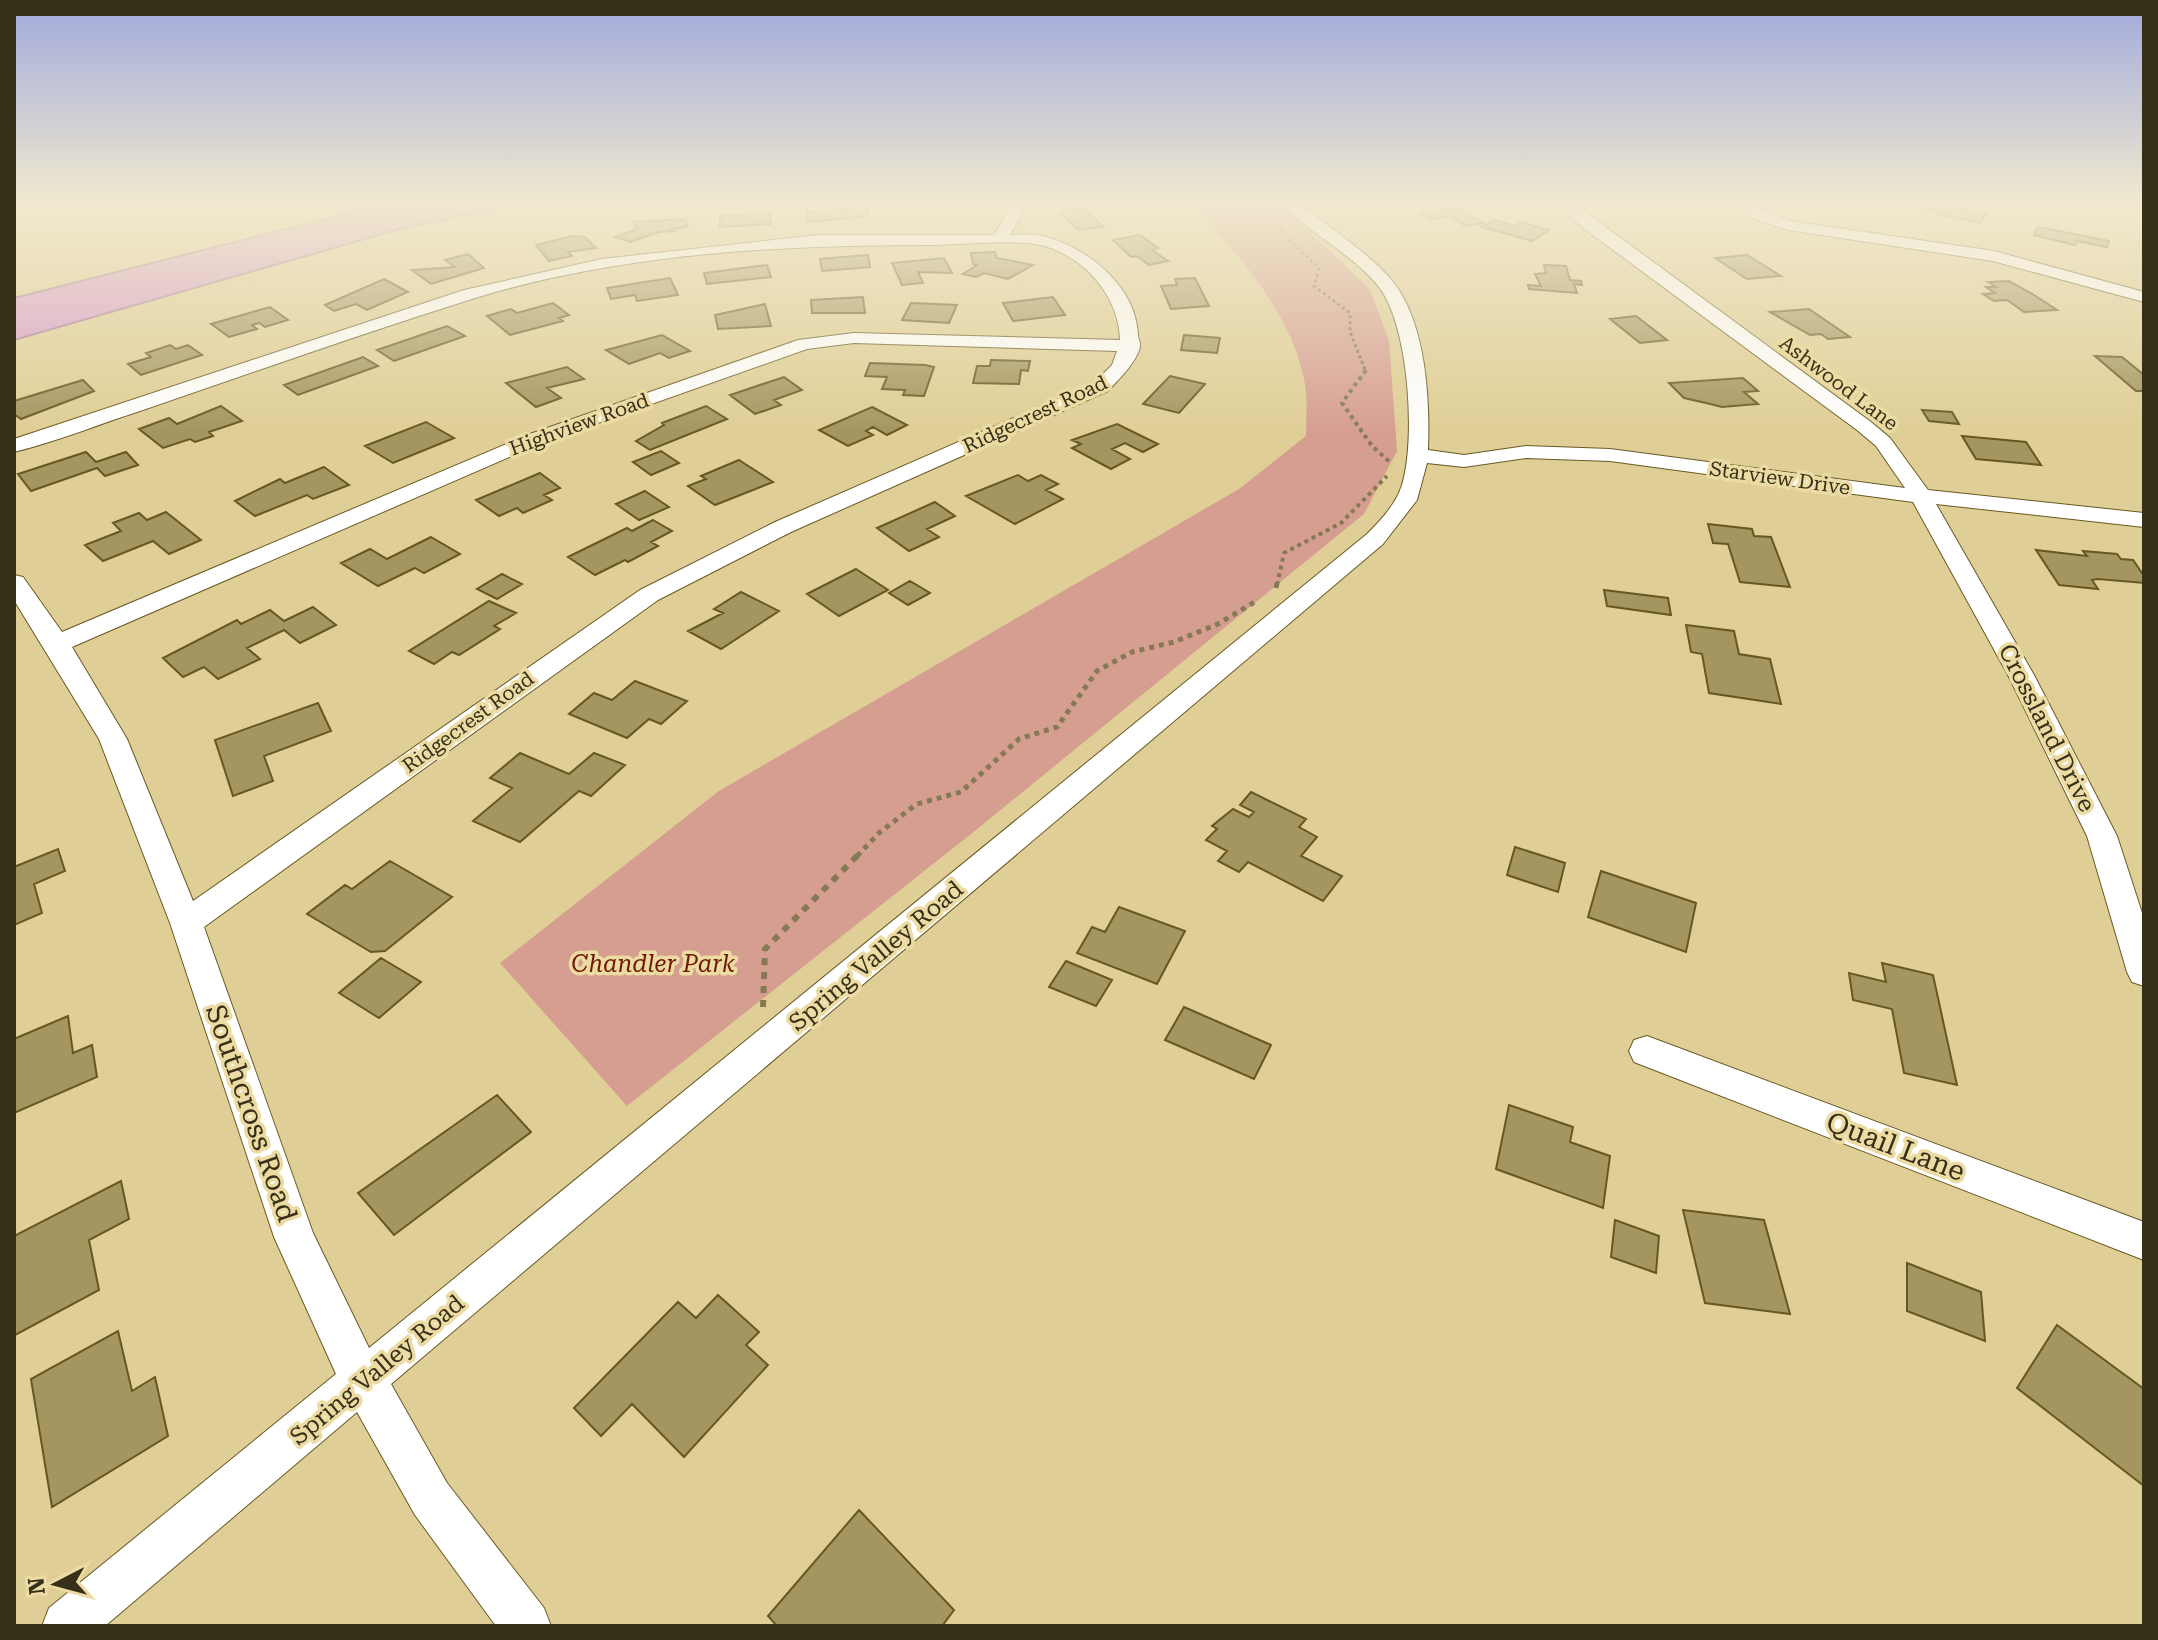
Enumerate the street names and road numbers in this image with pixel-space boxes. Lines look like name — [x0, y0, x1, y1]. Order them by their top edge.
street label: Ashwood Lane — [1775, 331, 1903, 435]
street label: Ridgecrest Road — [959, 370, 1111, 458]
street label: Highview Road — [506, 388, 652, 460]
street label: Starview Drive — [1708, 456, 1852, 500]
street label: Crossland Drive — [1993, 639, 2101, 817]
street label: Ridgecrest Road — [398, 666, 538, 778]
street label: Spring Valley Road — [783, 875, 969, 1037]
street label: Southcross Road — [199, 1000, 304, 1226]
street label: Quail Lane — [1822, 1105, 1970, 1188]
street label: Spring Valley Road — [284, 1289, 470, 1451]

